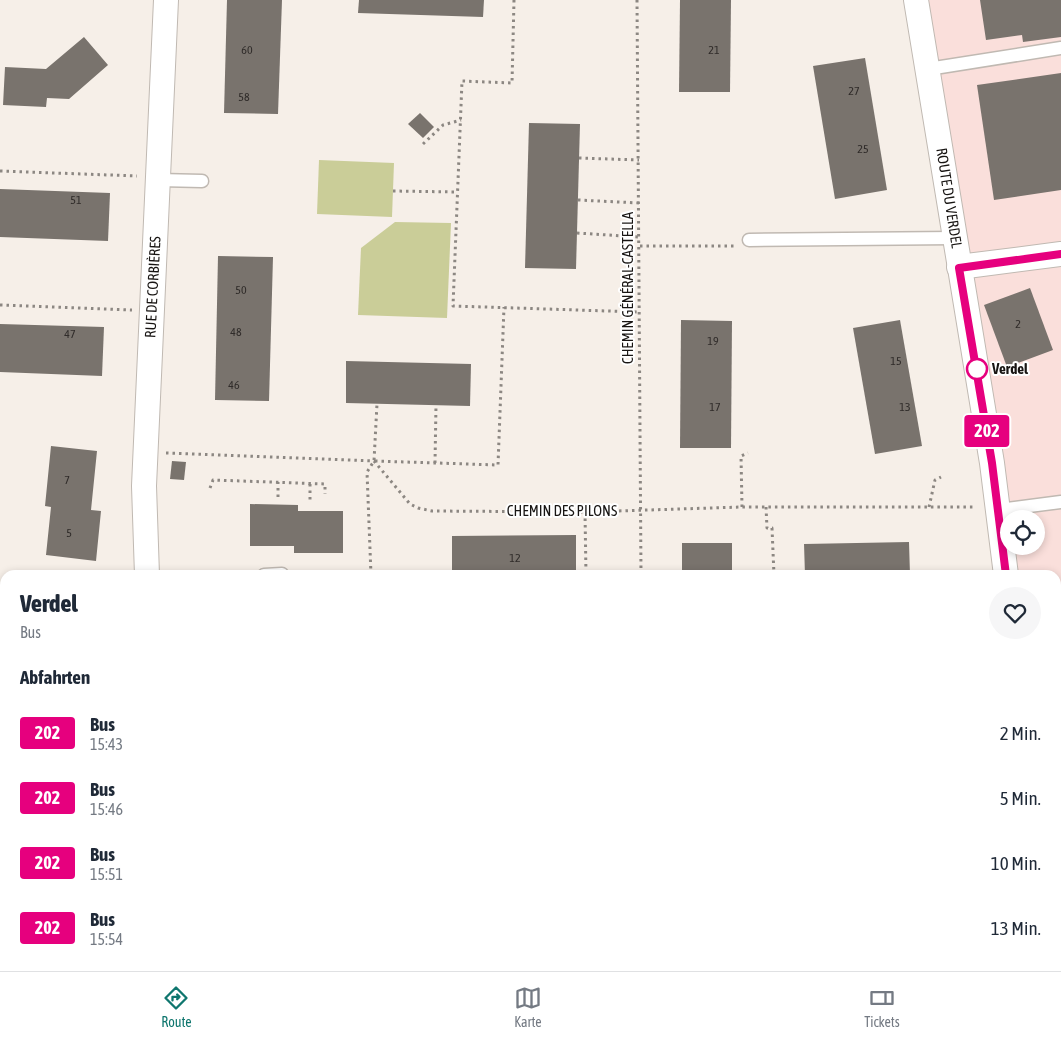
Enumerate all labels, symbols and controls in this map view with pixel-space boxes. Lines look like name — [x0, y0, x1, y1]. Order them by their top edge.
house number: 60 — [241, 43, 253, 57]
house number: 21 — [708, 43, 720, 57]
house number: 27 — [848, 84, 860, 98]
house number: 58 — [238, 90, 250, 104]
house number: 25 — [857, 142, 869, 156]
street label: ROUTE DU VERDEL — [933, 147, 966, 249]
house number: 51 — [70, 193, 82, 207]
street label: CHEMIN GÉNÉRAL-CASTELLA — [619, 211, 636, 364]
street label: RUE DE CORBIÈRES — [141, 236, 164, 338]
house number: 50 — [235, 283, 247, 297]
house number: 2 — [1015, 317, 1021, 331]
house number: 48 — [230, 325, 242, 339]
house number: 47 — [64, 327, 76, 341]
house number: 19 — [707, 334, 719, 348]
house number: 15 — [890, 354, 902, 368]
marker: Verdel — [966, 358, 988, 380]
place label: Verdel — [991, 360, 1029, 377]
house number: 46 — [228, 378, 240, 392]
house number: 17 — [709, 400, 721, 414]
house number: 13 — [899, 400, 911, 414]
line badge: 202 — [958, 415, 1016, 447]
text: 202 — [974, 420, 1000, 441]
house number: 7 — [64, 473, 70, 487]
street label: CHEMIN DES PILONS — [507, 502, 617, 519]
map controls — [1000, 510, 1045, 555]
button: locate — [1000, 510, 1045, 555]
house number: 5 — [66, 526, 72, 540]
house number: 12 — [509, 551, 521, 565]
button: heart — [989, 587, 1041, 639]
text: Verdel — [20, 590, 78, 617]
text: Bus — [20, 623, 41, 641]
text: Abfahrten — [20, 666, 90, 688]
text: Bus — [90, 713, 115, 735]
text: 202 — [35, 722, 60, 743]
text: 2 Min. — [1000, 722, 1041, 744]
text: 15:43 — [90, 735, 123, 753]
text: Bus — [90, 778, 115, 800]
text: 202 — [35, 787, 60, 808]
text: 5 Min. — [1000, 787, 1041, 809]
text: 15:46 — [90, 800, 123, 818]
text: Bus — [90, 843, 115, 865]
text: 202 — [35, 852, 60, 873]
text: 10 Min. — [991, 852, 1041, 874]
text: 15:51 — [90, 865, 123, 883]
text: Bus — [90, 908, 115, 930]
text: 202 — [35, 917, 60, 938]
text: 13 Min. — [991, 917, 1041, 939]
text: 15:54 — [90, 930, 123, 948]
tab: Route — [161, 984, 192, 1030]
tab: Karte — [514, 984, 542, 1030]
tab: Tickets — [864, 984, 900, 1030]

